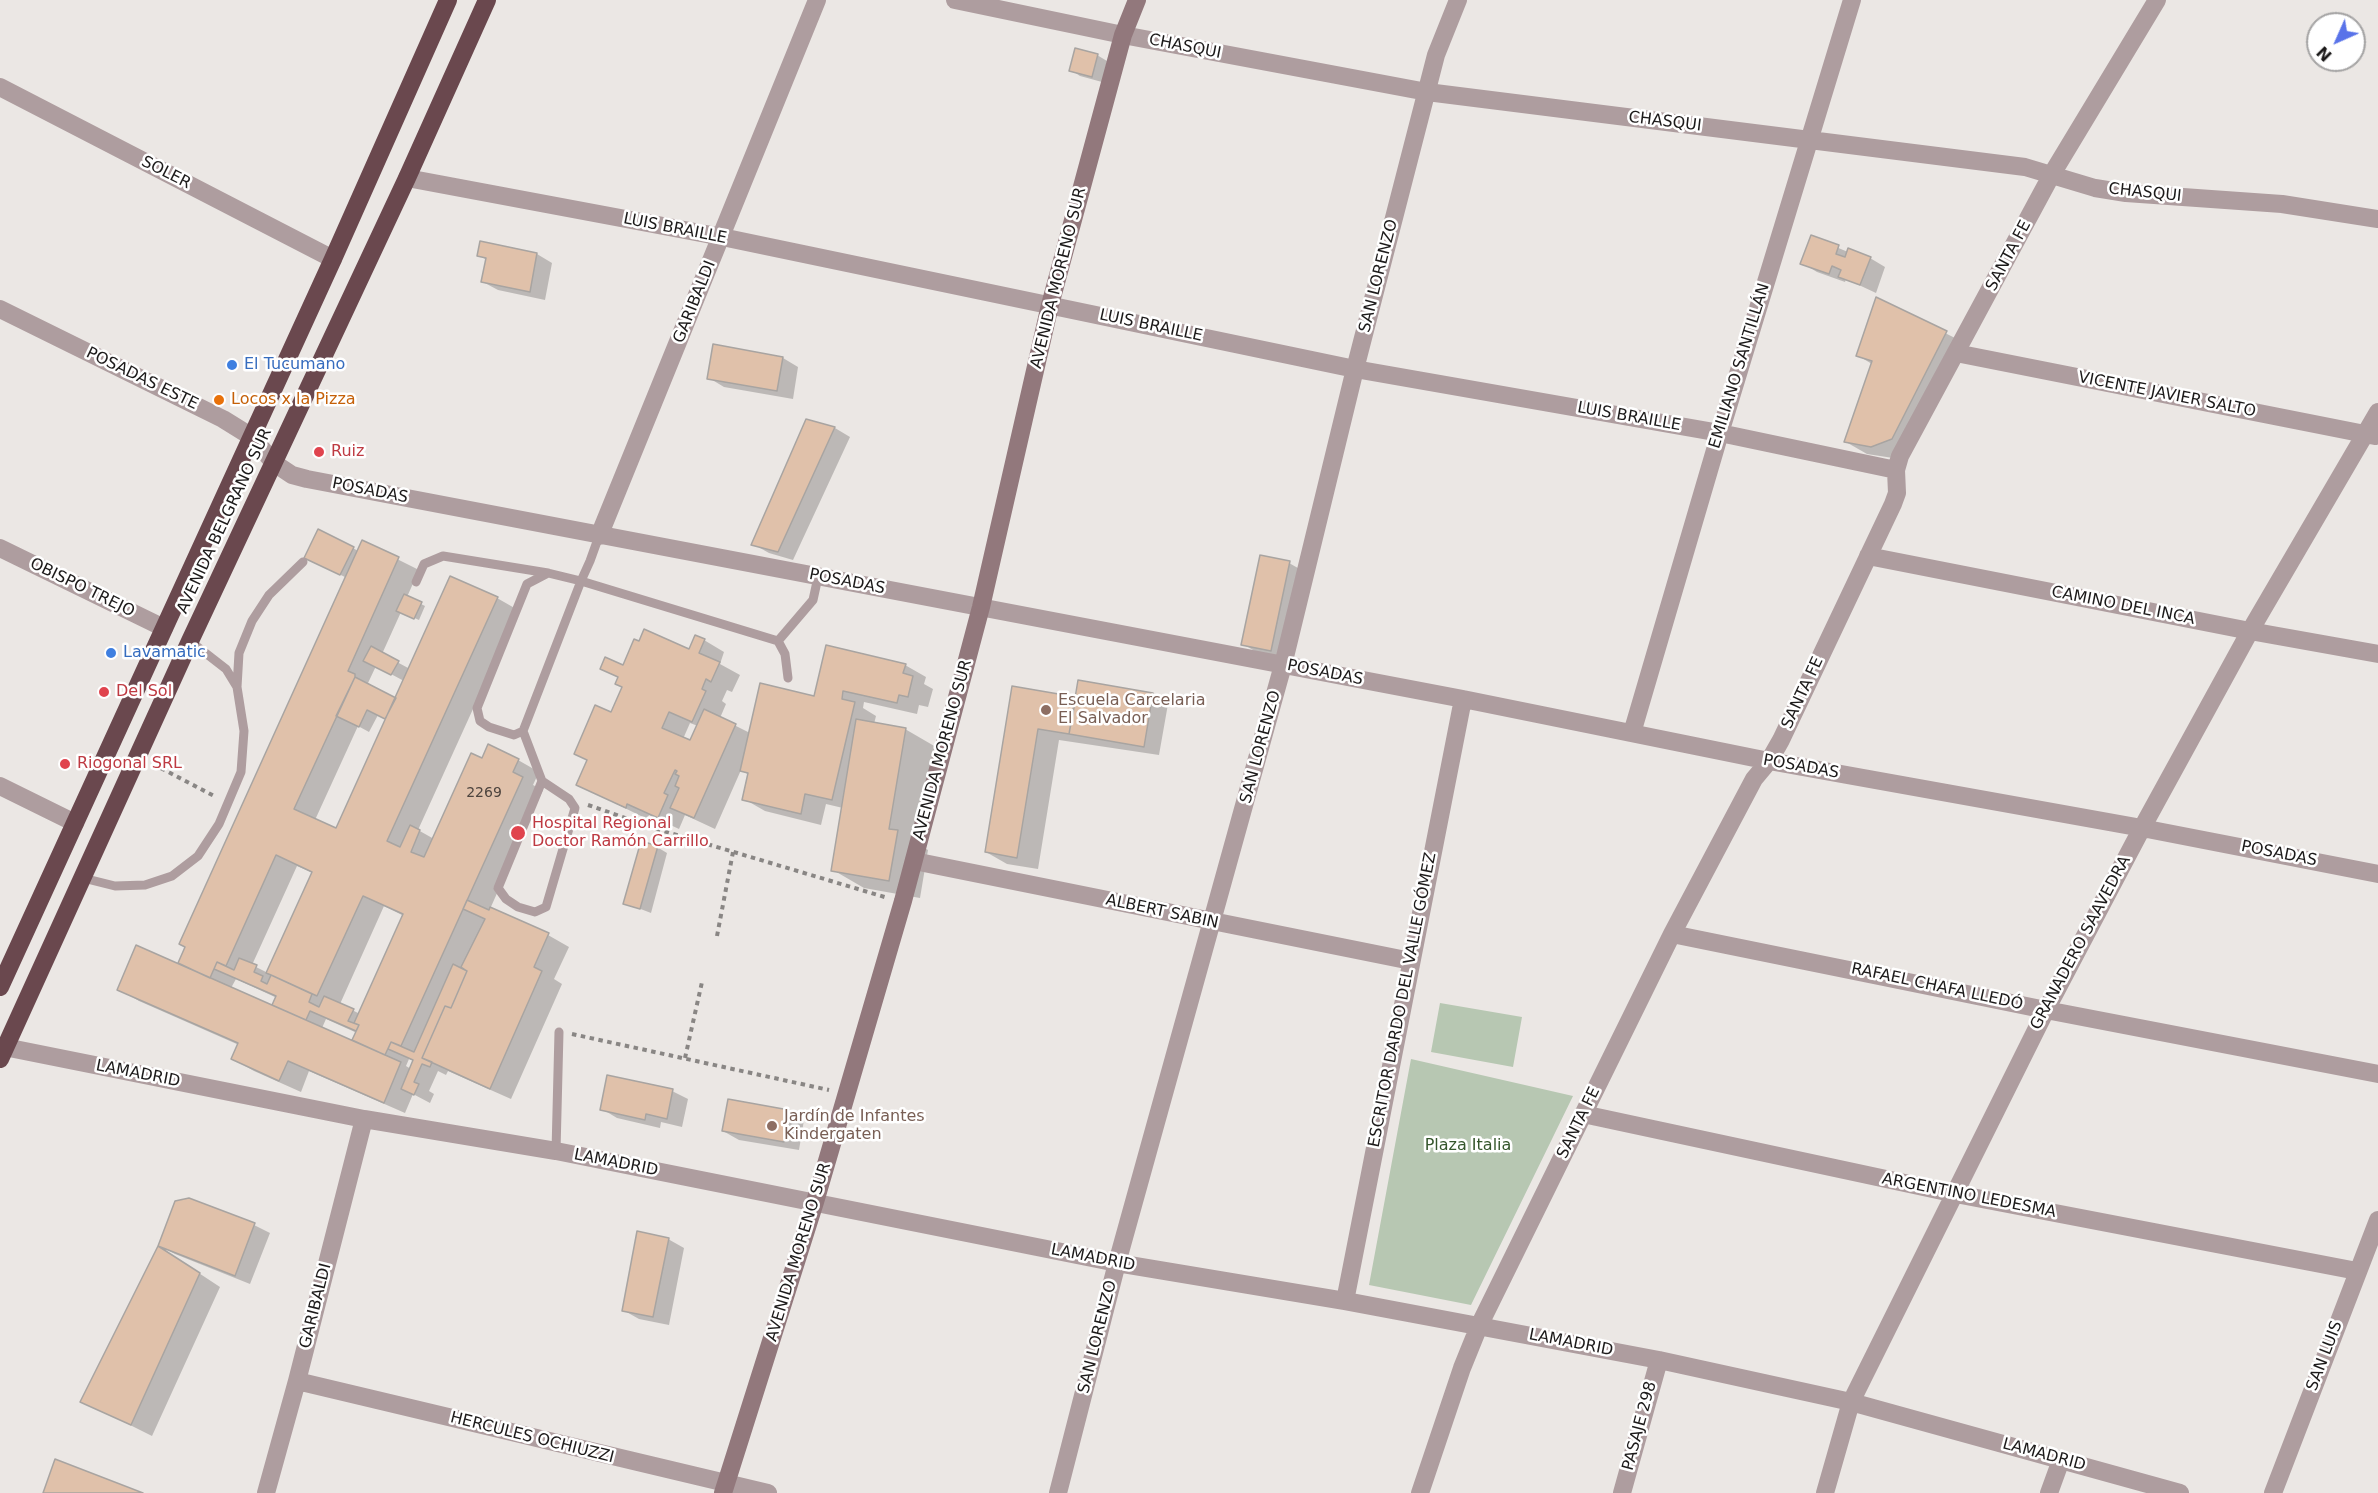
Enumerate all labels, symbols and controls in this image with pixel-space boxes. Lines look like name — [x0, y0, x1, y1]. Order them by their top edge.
north arrow — [2306, 12, 2366, 72]
street label: CHASQUI — [1147, 31, 1223, 63]
text: N — [2313, 42, 2336, 65]
street label: CHASQUI — [1627, 108, 1703, 136]
street label: SOLER — [138, 152, 194, 194]
street label: CHASQUI — [2108, 180, 2182, 206]
street label: AVENIDA MORENO SUR — [1027, 185, 1091, 371]
street label: LUIS BRAILLE — [622, 210, 728, 248]
street label: SAN LORENZO — [1356, 217, 1402, 335]
street label: SANTA FE — [1982, 217, 2036, 295]
street label: GARIBALDI — [670, 258, 720, 346]
street label: EMILIANO SANTILLÁN — [1706, 281, 1774, 451]
street label: LUIS BRAILLE — [1098, 306, 1204, 346]
street label: POSADAS ESTE — [83, 344, 201, 414]
place label: El Tucumano — [244, 355, 345, 375]
marker: El Tucumano — [225, 358, 239, 372]
street label: VICENTE JAVIER SALTO — [2076, 368, 2258, 422]
place label: Locos x la Pizza — [231, 390, 356, 410]
marker: Locos x la Pizza — [212, 393, 226, 407]
street label: LUIS BRAILLE — [1576, 398, 1682, 436]
street label: AVENIDA BELGRANO SUR — [174, 425, 276, 617]
place label: Ruiz — [331, 442, 364, 462]
marker: Ruiz — [312, 445, 326, 459]
street label: POSADAS — [330, 474, 410, 508]
street label: OBISPO TREJO — [27, 554, 137, 622]
street label: POSADAS — [807, 565, 887, 599]
street label: CAMINO DEL INCA — [2050, 583, 2196, 629]
place label: Lavamatic — [123, 643, 206, 663]
marker: Lavamatic — [104, 646, 118, 660]
street label: SANTA FE — [1778, 654, 1828, 732]
street label: POSADAS — [1285, 656, 1365, 690]
street label: AVENIDA MORENO SUR — [910, 658, 976, 842]
place label: Del Sol — [116, 682, 172, 702]
marker: Del Sol — [97, 685, 111, 699]
street label: SAN LORENZO — [1237, 688, 1285, 806]
place label: Escuela Carcelaria El Salvador — [1058, 691, 1205, 729]
marker: Escuela Carcelaria El Salvador — [1039, 703, 1053, 717]
street label: POSADAS — [1762, 751, 1840, 783]
place label: Riogonal SRL — [77, 754, 182, 774]
marker: Riogonal SRL — [58, 757, 72, 771]
house number: 2269 — [466, 785, 502, 801]
place label: Hospital Regional Doctor Ramón Carrillo — [532, 814, 709, 852]
marker: Hospital Regional Doctor Ramón Carrillo — [509, 824, 527, 842]
street label: POSADAS — [2239, 837, 2319, 871]
street label: ESCRITOR DARDO DEL VALLE GÓMEZ — [1365, 851, 1441, 1149]
street label: GRANADERO SAAVEDRA — [2027, 853, 2135, 1033]
street label: ALBERT SABIN — [1104, 891, 1220, 933]
street label: RAFAEL CHAFA LLEDÓ — [1849, 959, 2025, 1015]
street label: LAMADRID — [94, 1056, 182, 1092]
street label: SANTA FE — [1553, 1084, 1605, 1162]
place label: Jardín de Infantes Kindergaten — [784, 1107, 925, 1145]
marker: Jardín de Infantes Kindergaten — [765, 1119, 779, 1133]
park label: Plaza Italia — [1425, 1136, 1511, 1156]
street label: LAMADRID — [572, 1145, 660, 1181]
street label: AVENIDA MORENO SUR — [763, 1160, 835, 1344]
street label: ARGENTINO LEDESMA — [1880, 1170, 2058, 1222]
street label: LAMADRID — [1049, 1240, 1137, 1276]
street label: GARIBALDI — [296, 1261, 336, 1351]
street label: SAN LORENZO — [1075, 1278, 1121, 1396]
street label: SAN LUIS — [2303, 1318, 2347, 1394]
street label: LAMADRID — [1527, 1325, 1615, 1361]
street label: PASAJE 298 — [1619, 1379, 1661, 1473]
street label: HERCULES OCHIUZZI — [448, 1408, 616, 1468]
street label: LAMADRID — [2000, 1435, 2088, 1475]

